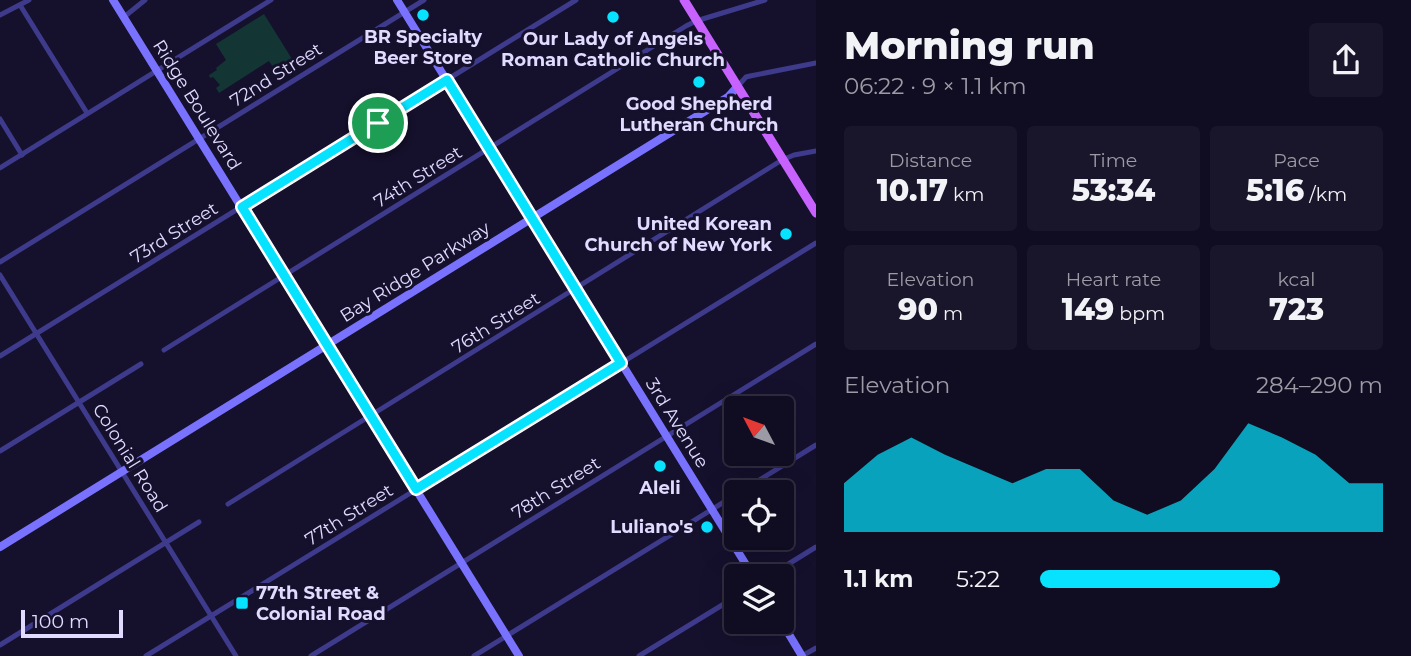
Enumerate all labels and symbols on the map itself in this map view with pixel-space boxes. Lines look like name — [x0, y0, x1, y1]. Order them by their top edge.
marker: BR Specialty Beer Store — [415, 7, 431, 23]
marker: Our Lady of Angels Roman Catholic Church — [605, 9, 621, 25]
place label: BR Specialty Beer Store — [364, 26, 482, 69]
place label: Our Lady of Angels Roman Catholic Church — [501, 28, 725, 71]
street label: Ridge Boulevard — [148, 36, 246, 174]
street label: 72nd Street — [226, 38, 326, 112]
marker: Good Shepherd Lutheran Church — [691, 74, 707, 90]
pin — [348, 93, 408, 153]
place label: Good Shepherd Lutheran Church — [619, 93, 779, 136]
street label: 74th Street — [370, 141, 466, 213]
street label: 73rd Street — [126, 197, 222, 269]
place label: United Korean Church of New York — [585, 213, 772, 256]
street label: Bay Ridge Parkway — [336, 217, 494, 327]
marker: United Korean Church of New York — [778, 226, 794, 242]
street label: 76th Street — [448, 287, 544, 359]
street label: 3rd Avenue — [641, 374, 713, 472]
north arrow — [724, 396, 794, 466]
street label: Colonial Road — [88, 400, 172, 516]
street label: 78th Street — [508, 452, 604, 524]
marker: Aleli — [652, 458, 668, 474]
place label: Aleli — [638, 477, 681, 499]
street label: 77th Street — [301, 479, 397, 551]
place label: Luliano's — [610, 516, 693, 538]
marker: Luliano's — [699, 519, 715, 535]
place label: 77th Street & Colonial Road — [256, 582, 386, 625]
marker: 77th Street & Colonial Road — [234, 595, 250, 611]
scale bar — [21, 607, 122, 639]

